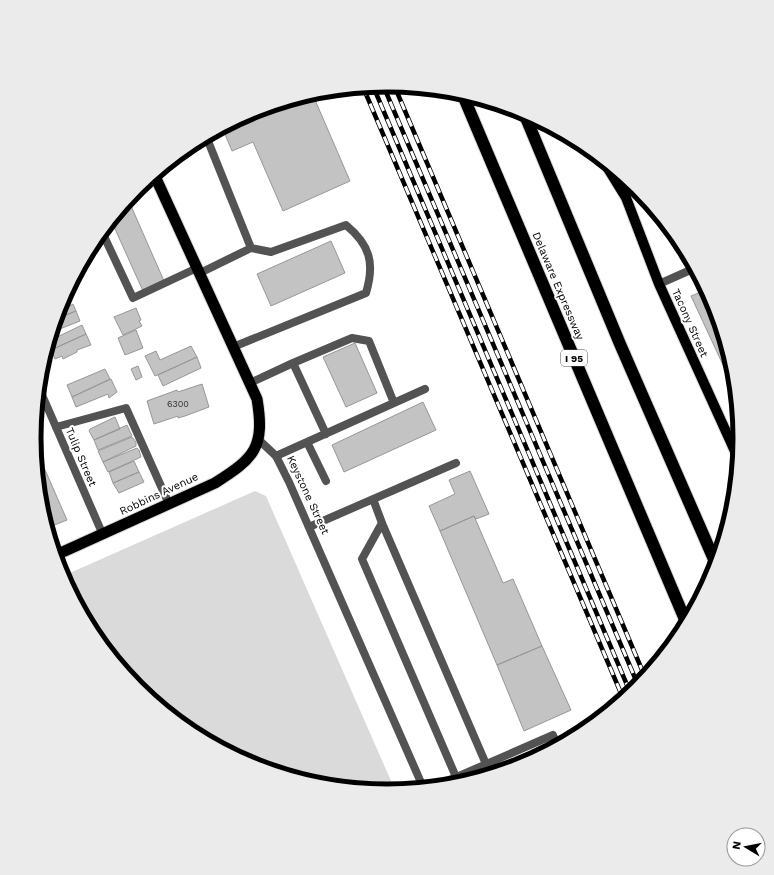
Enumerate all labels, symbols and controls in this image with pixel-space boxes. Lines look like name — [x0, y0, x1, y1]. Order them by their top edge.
street label: Delaware Expressway — [529, 230, 587, 342]
street label: Tacony Street — [669, 287, 711, 360]
road number: I 95 — [561, 350, 587, 366]
house number: 6300 — [167, 399, 189, 409]
street label: Tulip Street — [63, 426, 99, 489]
street label: Keystone Street — [284, 454, 332, 537]
street label: Robbins Avenue — [118, 470, 200, 518]
north arrow — [726, 827, 766, 867]
text: N — [730, 840, 744, 850]

